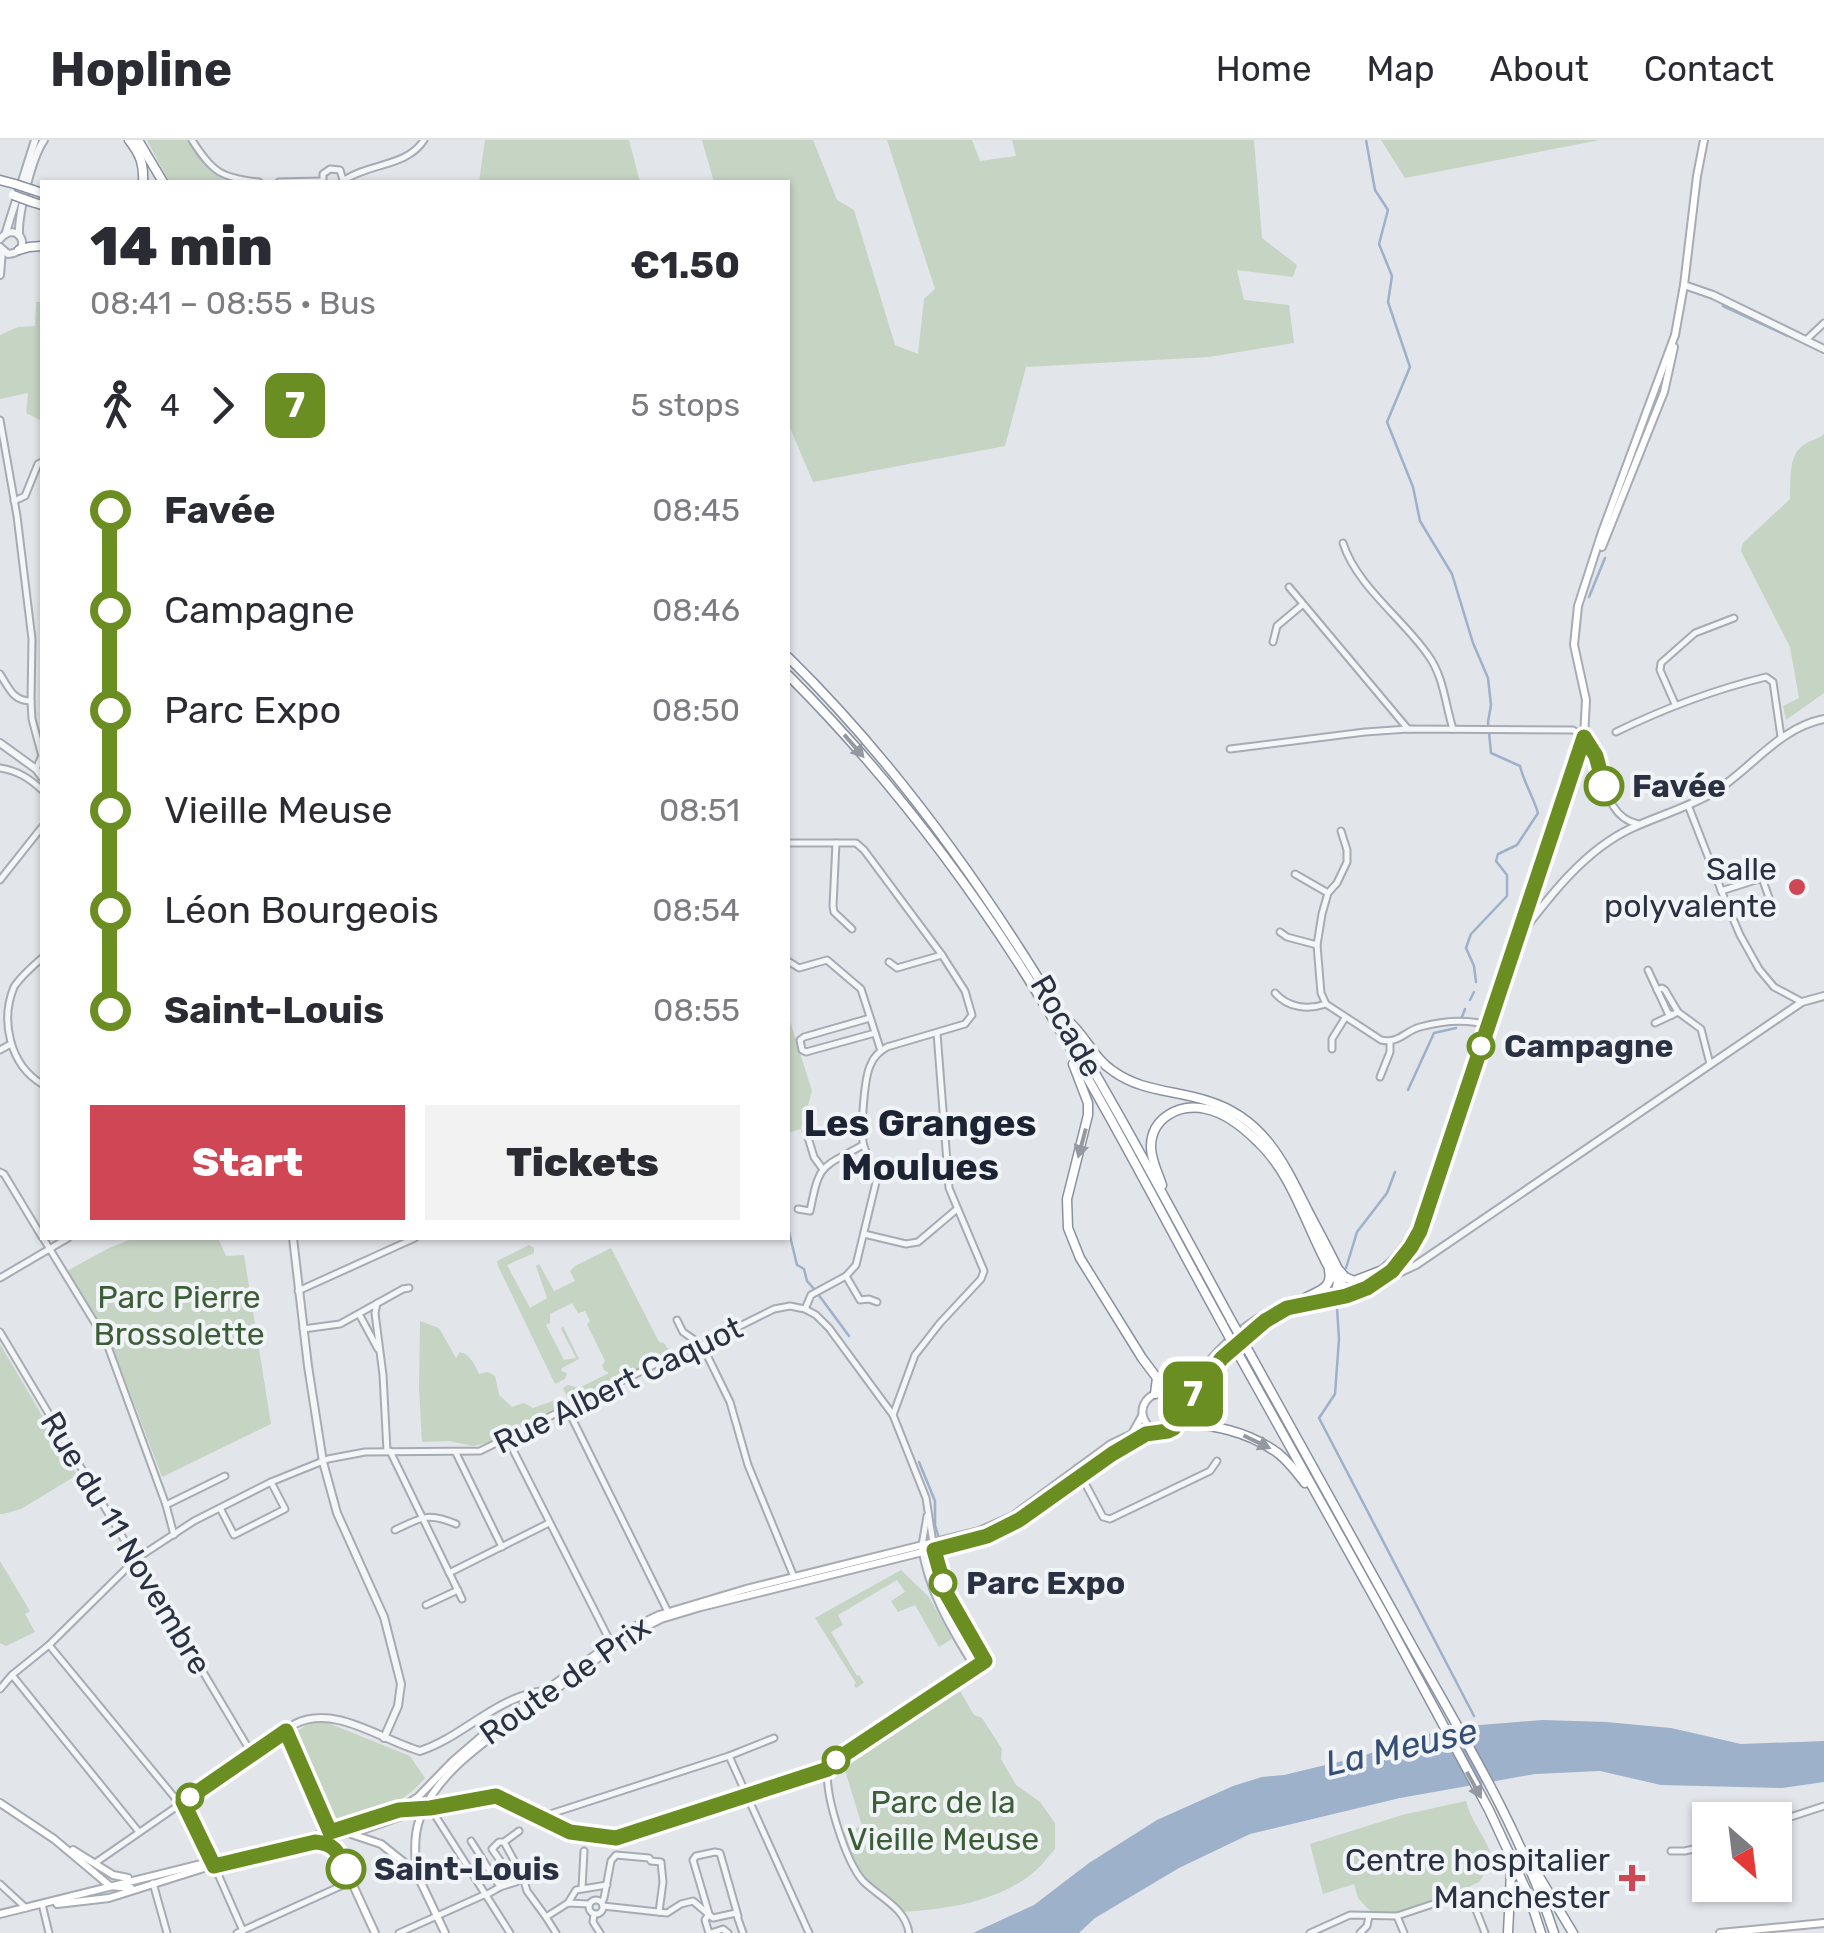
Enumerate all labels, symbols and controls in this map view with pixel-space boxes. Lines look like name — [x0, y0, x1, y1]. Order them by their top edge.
text: Hopline — [50, 41, 232, 98]
text: Home — [1216, 48, 1312, 90]
text: Map — [1367, 48, 1435, 90]
text: About — [1490, 48, 1589, 90]
text: Contact — [1644, 48, 1774, 90]
text: 14 min — [90, 214, 273, 279]
text: €1.50 — [630, 242, 740, 288]
text: 08:41 – 08:55 · Bus — [90, 284, 376, 322]
icon: walk — [90, 378, 145, 433]
icon: forward — [195, 378, 250, 433]
text: 7 — [285, 384, 305, 426]
text: 4 — [160, 386, 180, 424]
text: 5 stops — [631, 386, 740, 424]
text: Favée — [164, 487, 276, 533]
text: 08:45 — [652, 491, 740, 529]
text: Campagne — [164, 587, 355, 633]
text: 08:46 — [652, 591, 740, 629]
text: Parc Expo — [164, 687, 341, 733]
text: 08:50 — [652, 691, 740, 729]
one-way arrow — [843, 734, 865, 759]
marker: Favée — [1585, 767, 1623, 805]
place label: Favée — [1632, 767, 1726, 805]
text: Vieille Meuse — [164, 787, 393, 833]
text: 08:51 — [659, 791, 740, 829]
place label: Salle polyvalente — [1604, 850, 1777, 925]
marker: Salle polyvalente — [1786, 876, 1808, 898]
text: Léon Bourgeois — [164, 887, 439, 933]
text: 08:54 — [652, 891, 740, 929]
street label: Rocade — [1023, 968, 1111, 1084]
text: Saint-Louis — [164, 987, 384, 1033]
text: 08:55 — [653, 991, 740, 1029]
place label: Campagne — [1504, 1027, 1674, 1065]
marker: Campagne — [1468, 1033, 1494, 1059]
district label: Les Granges Moulues — [804, 1100, 1037, 1190]
button: Start — [90, 1105, 405, 1220]
button: Tickets — [425, 1105, 740, 1220]
one-way arrow — [1073, 1128, 1089, 1159]
park label: Parc Pierre Brossolette — [93, 1278, 265, 1353]
street label: Rue Albert Caquot — [487, 1308, 749, 1462]
line badge: 7 — [1160, 1362, 1226, 1426]
text: 7 — [1183, 1373, 1203, 1415]
street label: Rue du 11 Novembre — [33, 1405, 219, 1681]
one-way arrow — [1243, 1434, 1272, 1451]
place label: Parc Expo — [966, 1564, 1125, 1602]
marker: Parc Expo — [930, 1570, 956, 1596]
street label: Route de Prix — [473, 1607, 657, 1753]
water label: La Meuse — [1321, 1709, 1481, 1785]
unlabelled marker — [823, 1747, 849, 1773]
one-way arrow — [1466, 1770, 1483, 1799]
park label: Parc de la Vieille Meuse — [847, 1783, 1039, 1858]
unlabelled marker — [177, 1784, 203, 1810]
north arrow — [1692, 1802, 1792, 1902]
map controls — [1692, 1802, 1792, 1902]
place label: Centre hospitalier Manchester — [1345, 1841, 1610, 1916]
marker: Saint-Louis — [327, 1850, 365, 1888]
place label: Saint-Louis — [374, 1850, 559, 1888]
marker: Centre hospitalier Manchester — [1619, 1865, 1645, 1891]

